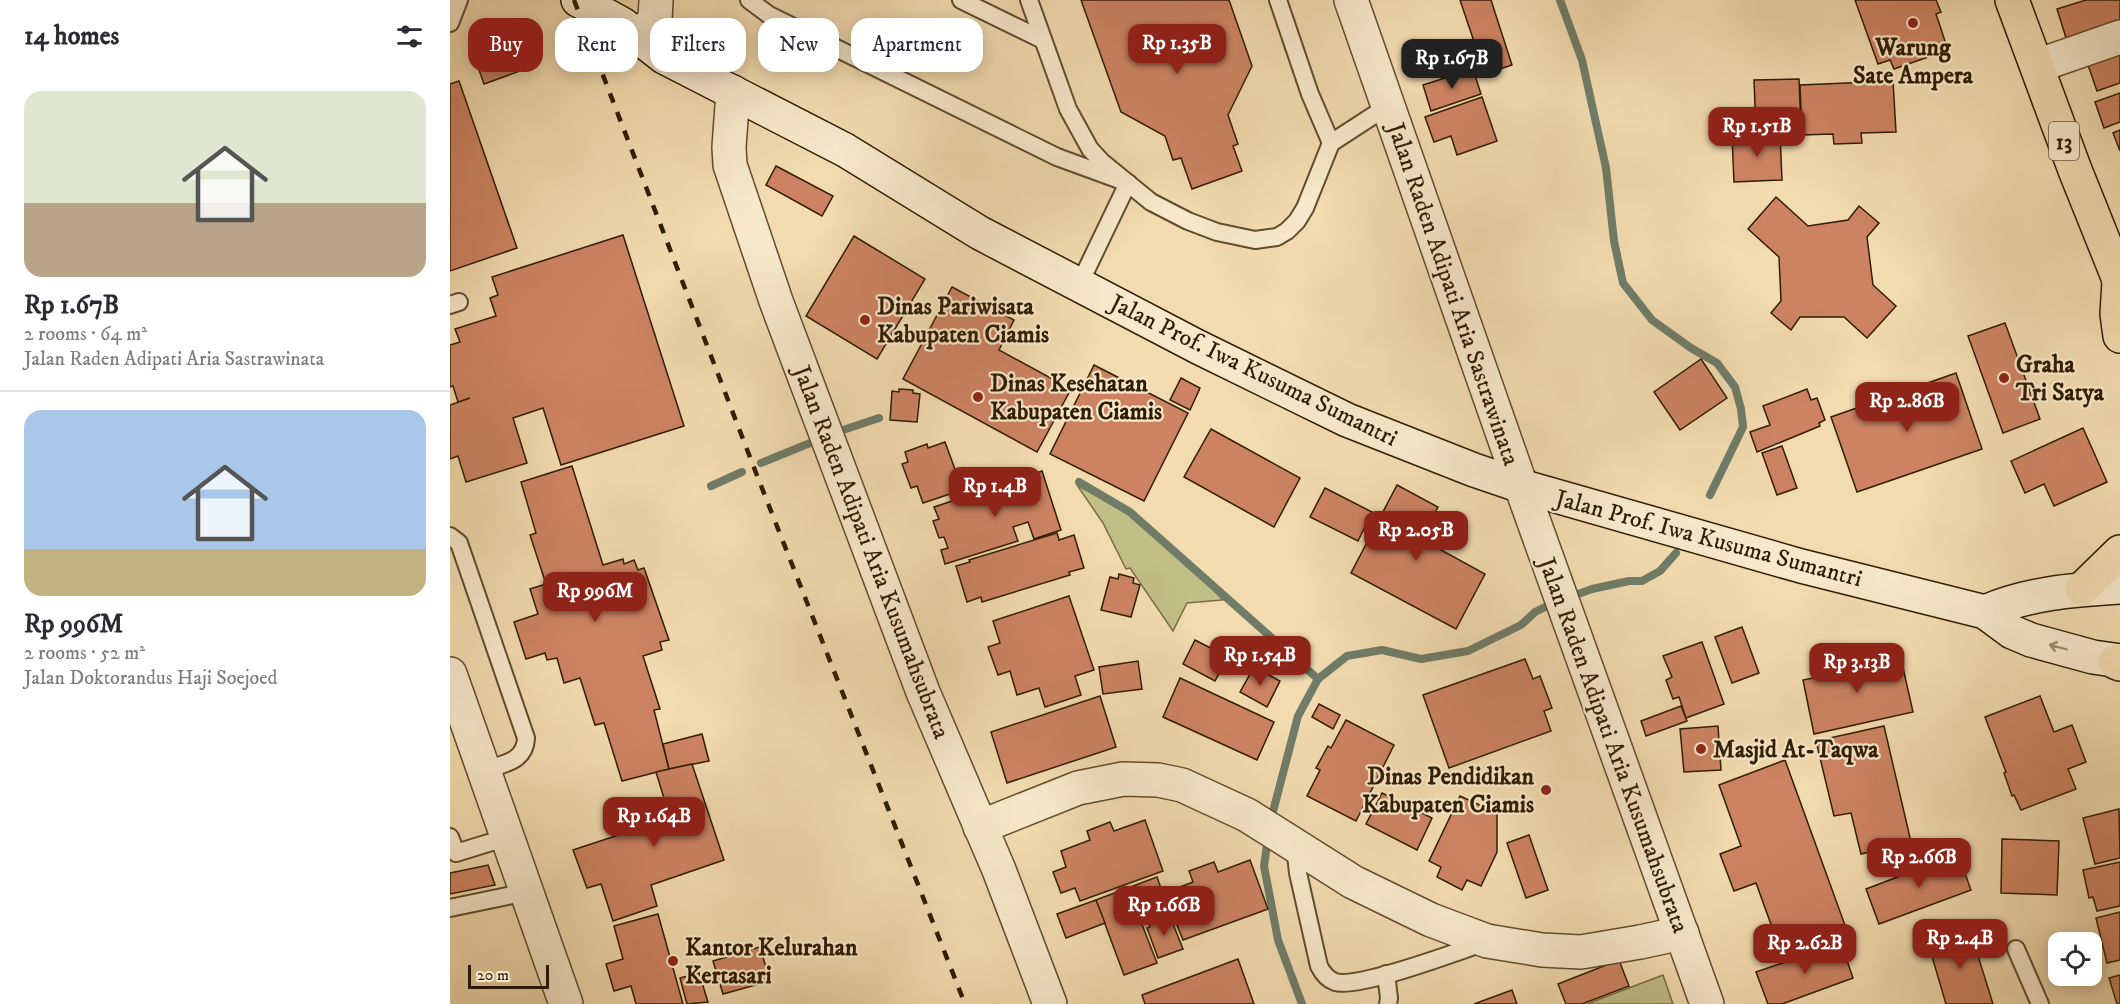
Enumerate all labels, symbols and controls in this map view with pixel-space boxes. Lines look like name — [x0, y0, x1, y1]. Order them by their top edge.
marker: Warung Sate Ampera — [1906, 16, 1920, 30]
chip: Buy — [468, 18, 543, 72]
chip: Rent — [555, 18, 638, 72]
chip: Filters — [650, 18, 746, 72]
chip: New — [758, 18, 839, 72]
chip: Apartment — [851, 18, 983, 72]
text: 14 homes — [24, 20, 119, 53]
icon: filters — [393, 20, 426, 53]
pin: Rp 1.35B — [1115, 24, 1239, 75]
text: Rp 1.35B — [1142, 31, 1212, 56]
place label: Warung Sate Ampera — [1853, 33, 1974, 91]
pin: Rp 1.67B — [1390, 39, 1514, 90]
text: Rp 1.67B — [1415, 46, 1489, 71]
pin: Rp 1.51B — [1695, 107, 1819, 158]
text: Rp 1.51B — [1722, 114, 1792, 139]
street label: Jalan Raden Adipati Aria Sastrawinata — [1380, 117, 1526, 470]
road number: 13 — [2049, 122, 2079, 160]
icon: home — [171, 130, 279, 238]
street label: Jalan Prof. Iwa Kusuma Sumantri — [1103, 287, 1402, 454]
text: Rp 1.67B — [24, 289, 119, 322]
place label: Dinas Pariwisata Kabupaten Ciamis — [877, 292, 1049, 350]
marker: Dinas Pariwisata Kabupaten Ciamis — [858, 313, 872, 327]
text: 2 rooms · 64 m² — [24, 322, 147, 347]
text: Jalan Raden Adipati Aria Sastrawinata — [24, 347, 324, 372]
place label: Graha Tri Satya — [2015, 350, 2105, 408]
street label: Jalan Raden Adipati Aria Kusumahsubrata — [785, 360, 956, 744]
place label: Dinas Kesehatan Kabupaten Ciamis — [990, 369, 1162, 427]
marker: Graha Tri Satya — [1997, 371, 2011, 385]
pin: Rp 2.86B — [1845, 382, 1969, 433]
text: Rp 2.86B — [1869, 389, 1945, 414]
marker: Dinas Kesehatan Kabupaten Ciamis — [971, 390, 985, 404]
icon: home — [171, 449, 279, 557]
pin: Rp 1.4B — [940, 467, 1050, 518]
text: Rp 1.4B — [963, 474, 1027, 499]
street label: Jalan Prof. Iwa Kusuma Sumantri — [1550, 483, 1865, 594]
pin: Rp 2.05B — [1354, 511, 1478, 562]
text: Rp 2.05B — [1378, 518, 1454, 543]
street label: Jalan Raden Adipati Aria Kusumahsubrata — [1530, 552, 1695, 938]
pin: Rp 996M — [540, 572, 650, 623]
text: Rp 996M — [557, 579, 633, 604]
text: Rp 996M — [24, 608, 123, 641]
pin: Rp 1.54B — [1198, 636, 1322, 687]
text: 2 rooms · 52 m² — [24, 641, 145, 666]
one-way arrow — [2049, 641, 2068, 653]
text: Rp 1.54B — [1224, 643, 1296, 668]
pin: Rp 3.13B — [1795, 643, 1919, 694]
text: Rp 3.13B — [1823, 650, 1891, 675]
text: Jalan Doktorandus Haji Soejoed — [24, 666, 277, 691]
place label: Masjid At-Taqwa — [1713, 735, 1879, 765]
marker: Masjid At-Taqwa — [1694, 742, 1708, 756]
place label: Dinas Pendidikan Kabupaten Ciamis — [1362, 762, 1534, 820]
marker: Dinas Pendidikan Kabupaten Ciamis — [1539, 783, 1553, 797]
pin: Rp 1.64B — [592, 797, 716, 848]
text: Rp 1.64B — [617, 804, 691, 829]
pin: Rp 2.66B — [1857, 838, 1981, 889]
text: Rp 2.66B — [1881, 845, 1957, 870]
pin: Rp 1.66B — [1102, 886, 1226, 937]
text: Rp 1.66B — [1127, 893, 1201, 918]
pin: Rp 2.4B — [1905, 919, 2015, 970]
pin: Rp 2.62B — [1743, 924, 1867, 975]
text: Rp 2.4B — [1927, 926, 1993, 951]
text: Rp 2.62B — [1767, 931, 1843, 956]
map controls — [2048, 932, 2102, 986]
button: locate — [2048, 932, 2102, 986]
place label: Kantor Kelurahan Kertasari — [685, 933, 858, 991]
marker: Kantor Kelurahan Kertasari — [666, 954, 680, 968]
scale bar — [468, 962, 549, 990]
text: 20 m — [477, 965, 509, 985]

